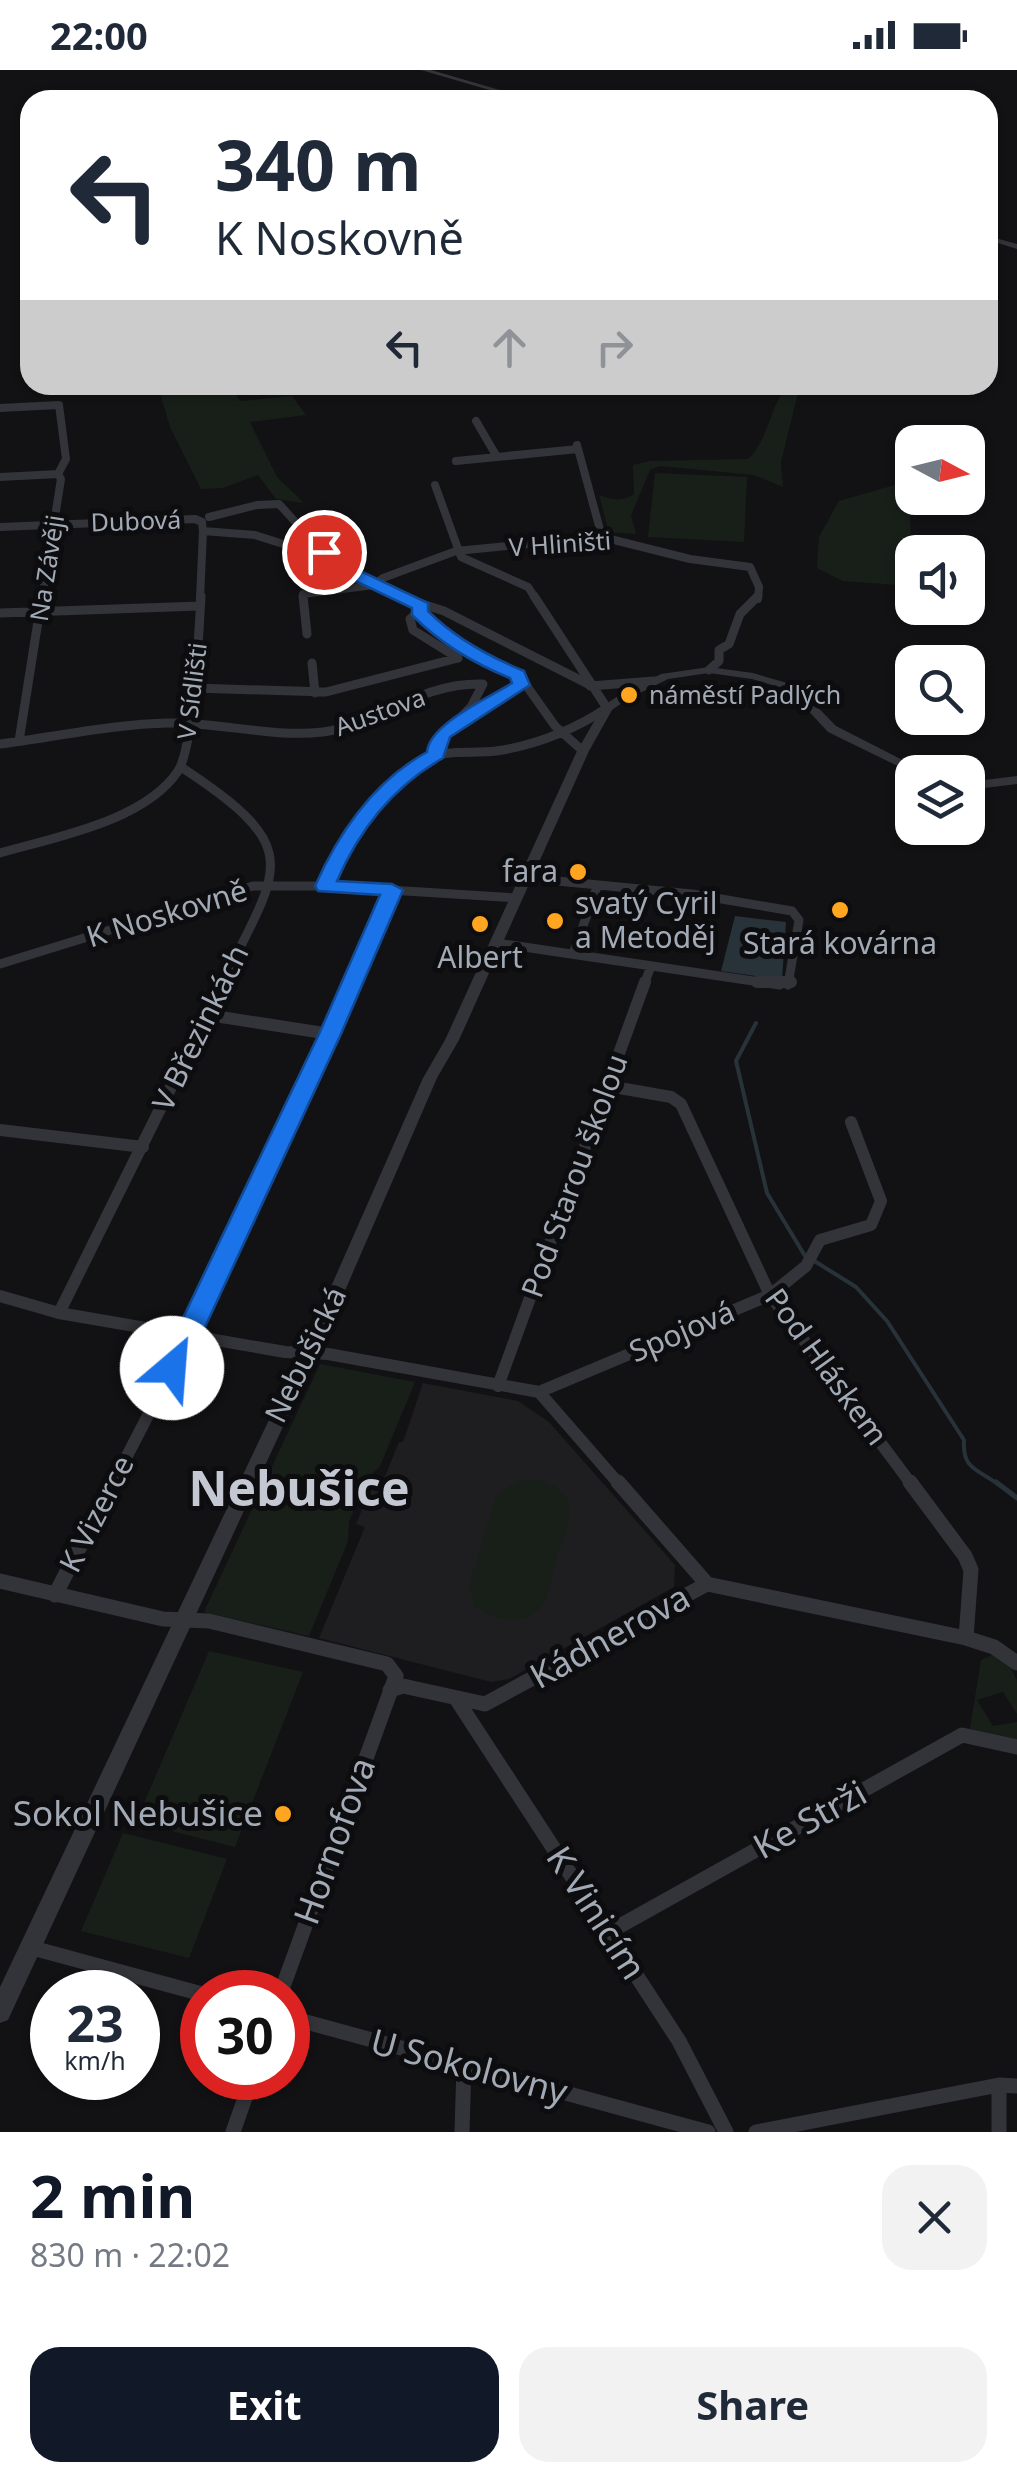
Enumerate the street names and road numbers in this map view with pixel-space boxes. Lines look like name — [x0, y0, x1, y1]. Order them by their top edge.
street label: Dubová — [90, 501, 182, 539]
street label: Na Závěji — [21, 512, 71, 624]
street label: V Hliništi — [508, 522, 612, 564]
street label: V Sídlišti — [168, 640, 214, 741]
street label: Austova — [330, 679, 430, 743]
street label: K Noskovně — [81, 869, 252, 956]
street label: V Březinkách — [142, 938, 258, 1117]
street label: Pod Starou školou — [511, 1048, 637, 1303]
street label: Pod Hláskem — [756, 1279, 898, 1453]
street label: Nebušická — [254, 1280, 355, 1429]
street label: Spojová — [623, 1290, 740, 1371]
street label: K Vizerce — [49, 1448, 143, 1579]
street label: Kádnerova — [521, 1573, 698, 1699]
street label: Hornofova — [282, 1751, 385, 1930]
street label: Ke Strži — [744, 1768, 874, 1869]
street label: K Vinicím — [537, 1836, 658, 1988]
street label: U Sokolovny — [366, 2017, 573, 2114]

